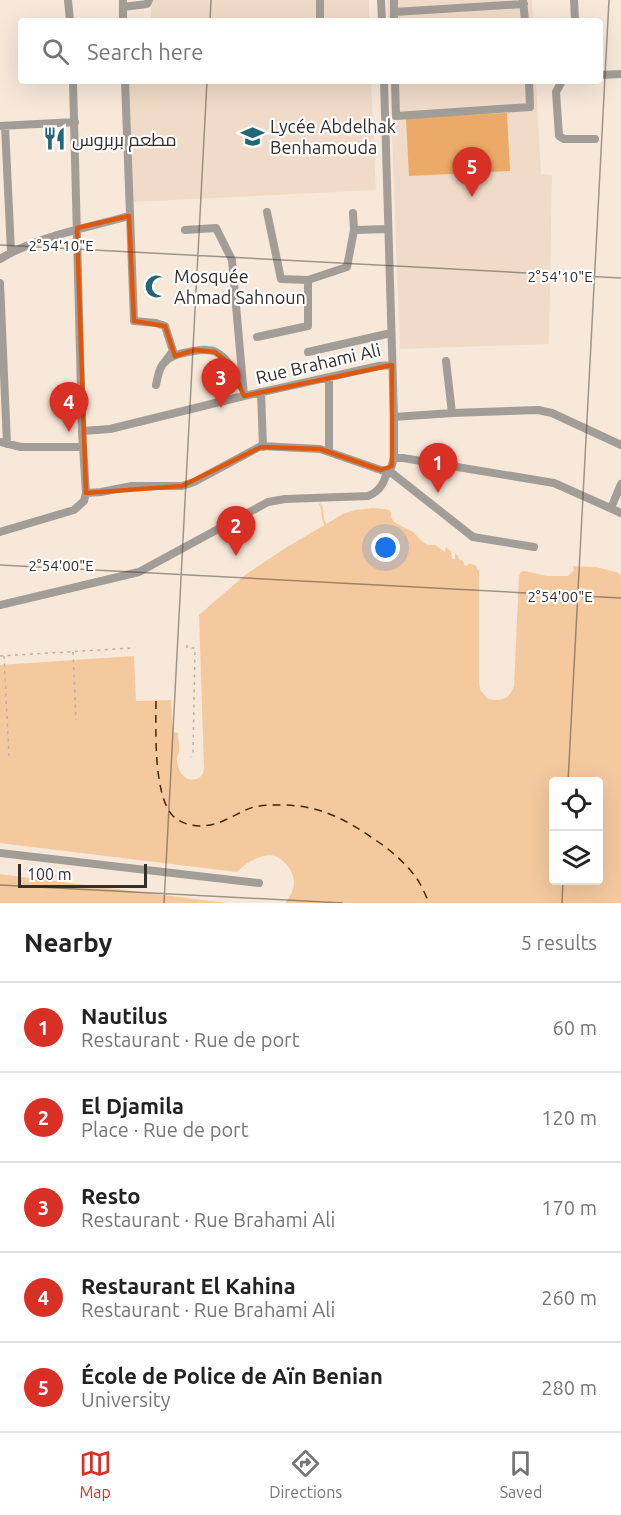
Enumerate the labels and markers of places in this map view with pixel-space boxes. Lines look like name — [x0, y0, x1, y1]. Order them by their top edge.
place label: Lycée Abdelhak Benhamouda — [270, 116, 396, 157]
school or university icon: Lycée Abdelhak Benhamouda — [239, 123, 265, 149]
restaurant icon: مطعم بربروس — [41, 126, 67, 152]
place label: مطعم بربروس — [72, 129, 177, 152]
pin: 5 — [452, 148, 492, 197]
place label: Mosquée Ahmad Sahnoun — [174, 266, 306, 307]
mosque icon: Mosquée Ahmad Sahnoun — [143, 273, 169, 299]
pin: 3 — [202, 358, 240, 408]
pin: 4 — [50, 382, 88, 432]
pin: 1 — [418, 444, 458, 493]
pin: 2 — [216, 506, 256, 556]

